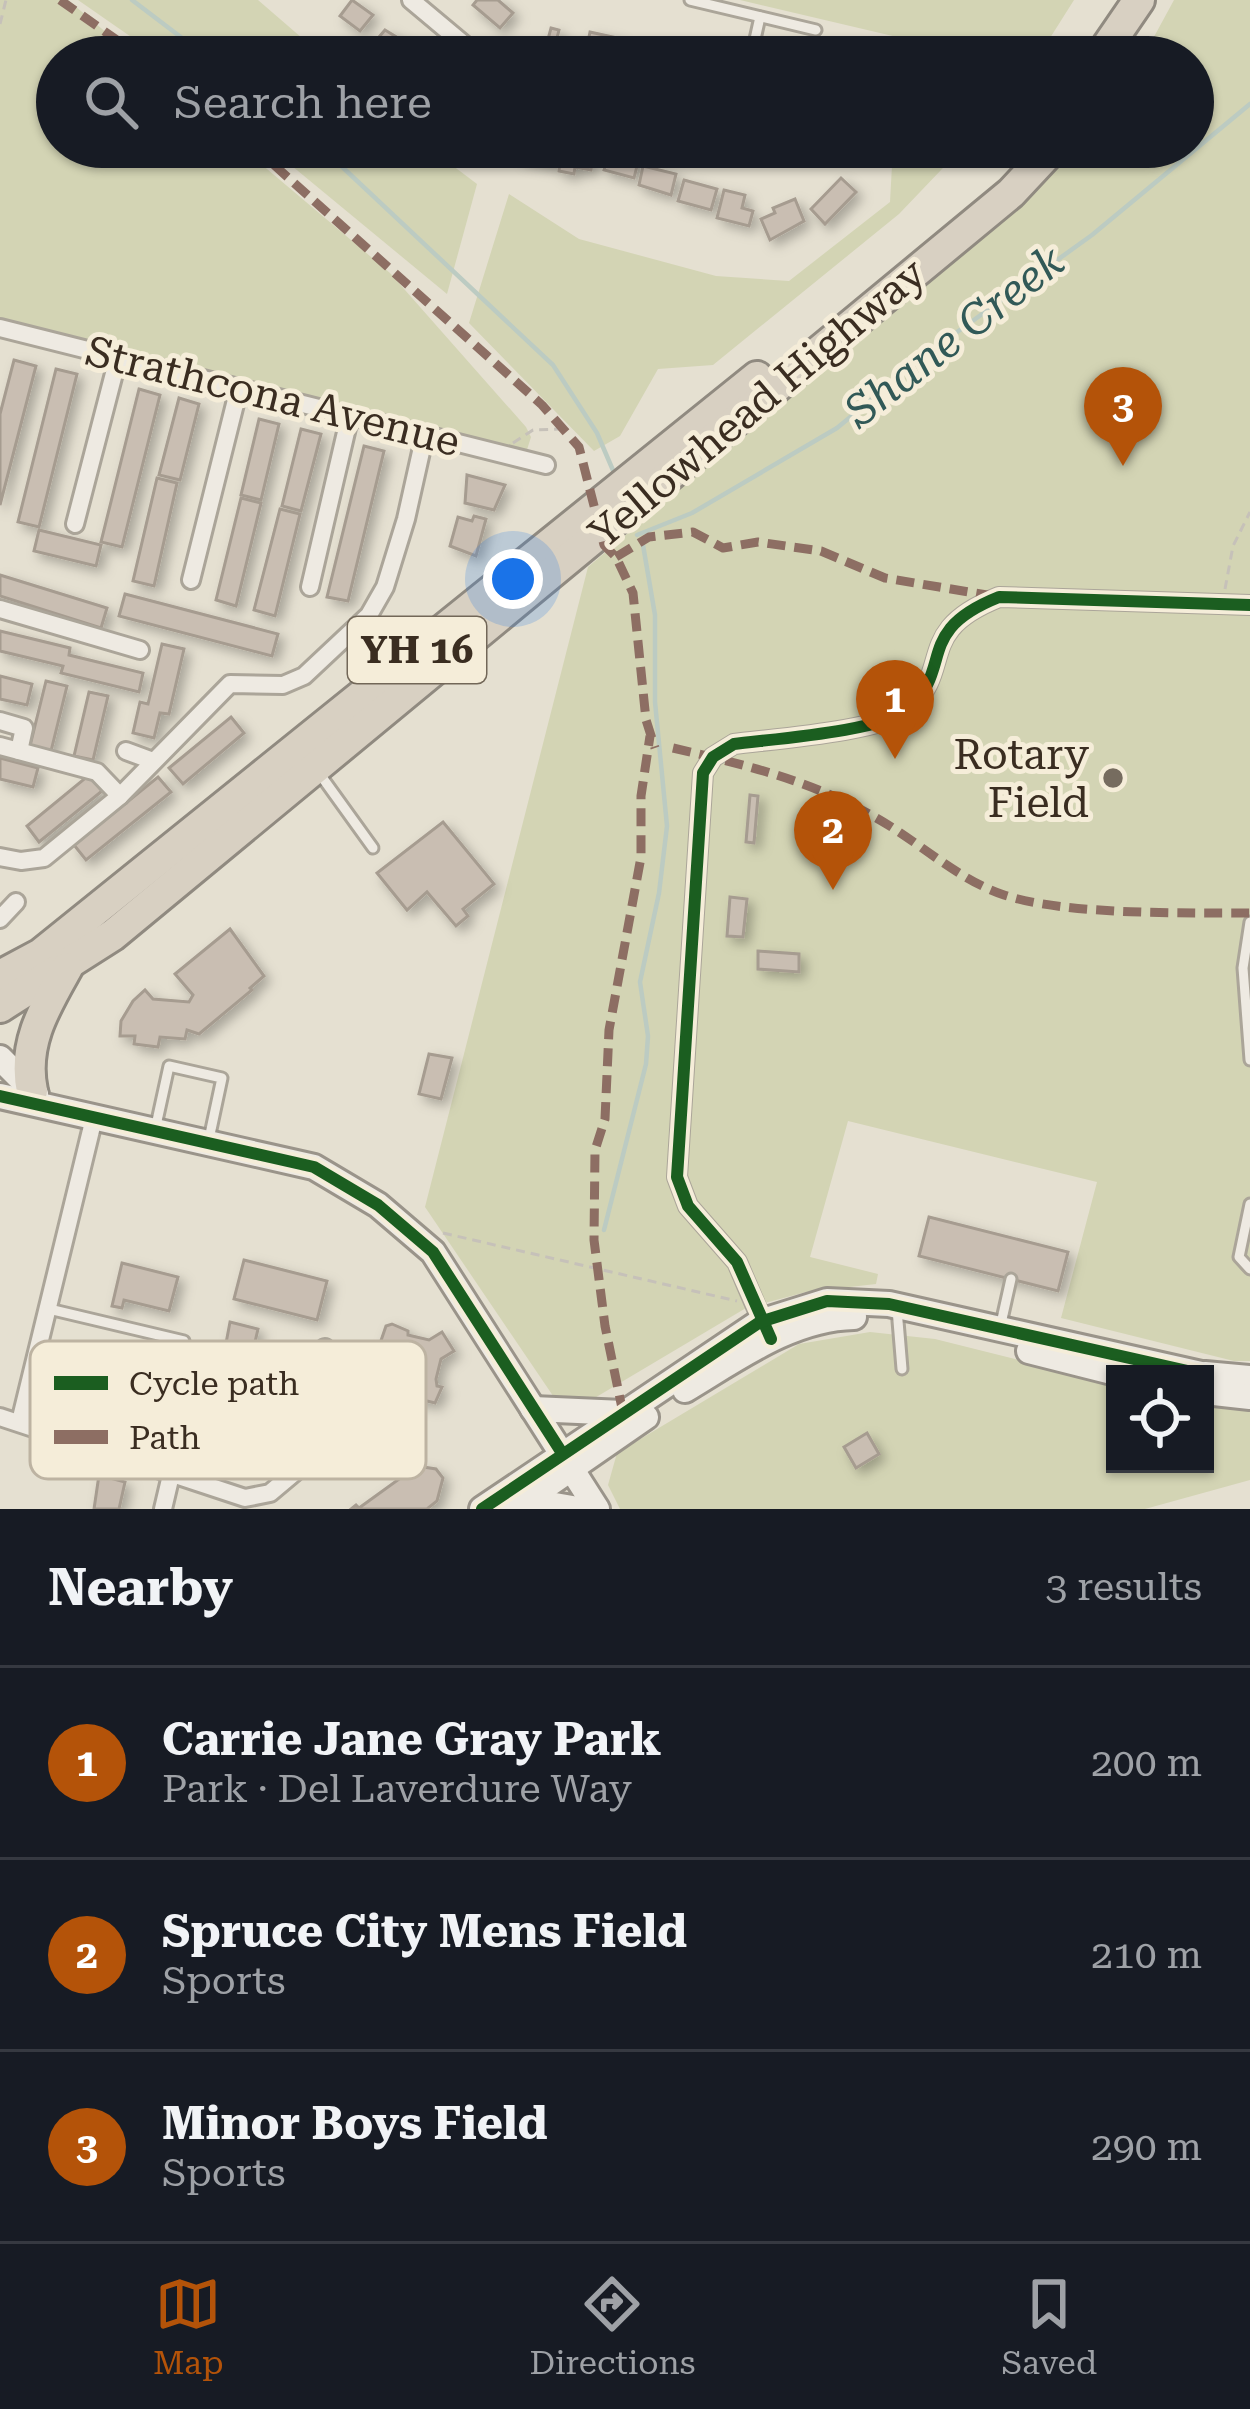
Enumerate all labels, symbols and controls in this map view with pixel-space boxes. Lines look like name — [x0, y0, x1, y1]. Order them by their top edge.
search box — [36, 36, 1214, 168]
icon: search — [78, 69, 144, 135]
text: Search here — [174, 76, 432, 129]
water label: Shane Creek — [833, 234, 1075, 439]
street label: Yellowhead Highway — [579, 248, 935, 558]
street label: Strathcona Avenue — [81, 326, 465, 466]
pin: 3 — [1084, 367, 1162, 466]
your location — [483, 549, 543, 609]
road number: YH 16 — [348, 617, 486, 683]
pin: 1 — [856, 660, 934, 759]
place label: Rotary Field — [954, 730, 1089, 827]
marker: Rotary Field — [1100, 765, 1126, 791]
pin: 2 — [794, 791, 872, 890]
legend — [30, 1341, 426, 1479]
text: Cycle path — [129, 1364, 299, 1403]
map controls — [1106, 1365, 1214, 1473]
button: locate — [1106, 1365, 1214, 1473]
text: Path — [129, 1418, 201, 1457]
text: Nearby — [48, 1558, 233, 1617]
text: 3 results — [1045, 1564, 1202, 1610]
text: Carrie Jane Gray Park — [162, 1713, 661, 1766]
text: 1 — [76, 1740, 98, 1786]
text: 200 m — [1091, 1740, 1202, 1786]
text: Park · Del Laverdure Way — [162, 1766, 632, 1812]
text: Spruce City Mens Field — [162, 1905, 687, 1958]
text: 2 — [76, 1932, 98, 1978]
text: 210 m — [1091, 1932, 1202, 1978]
text: Sports — [162, 1958, 285, 2004]
text: Minor Boys Field — [162, 2097, 548, 2150]
text: 3 — [76, 2124, 98, 2170]
text: 290 m — [1091, 2124, 1202, 2170]
text: Sports — [162, 2150, 285, 2196]
tab: Map — [153, 2271, 224, 2382]
tab: Directions — [529, 2271, 695, 2382]
tab: Saved — [1001, 2271, 1097, 2382]

